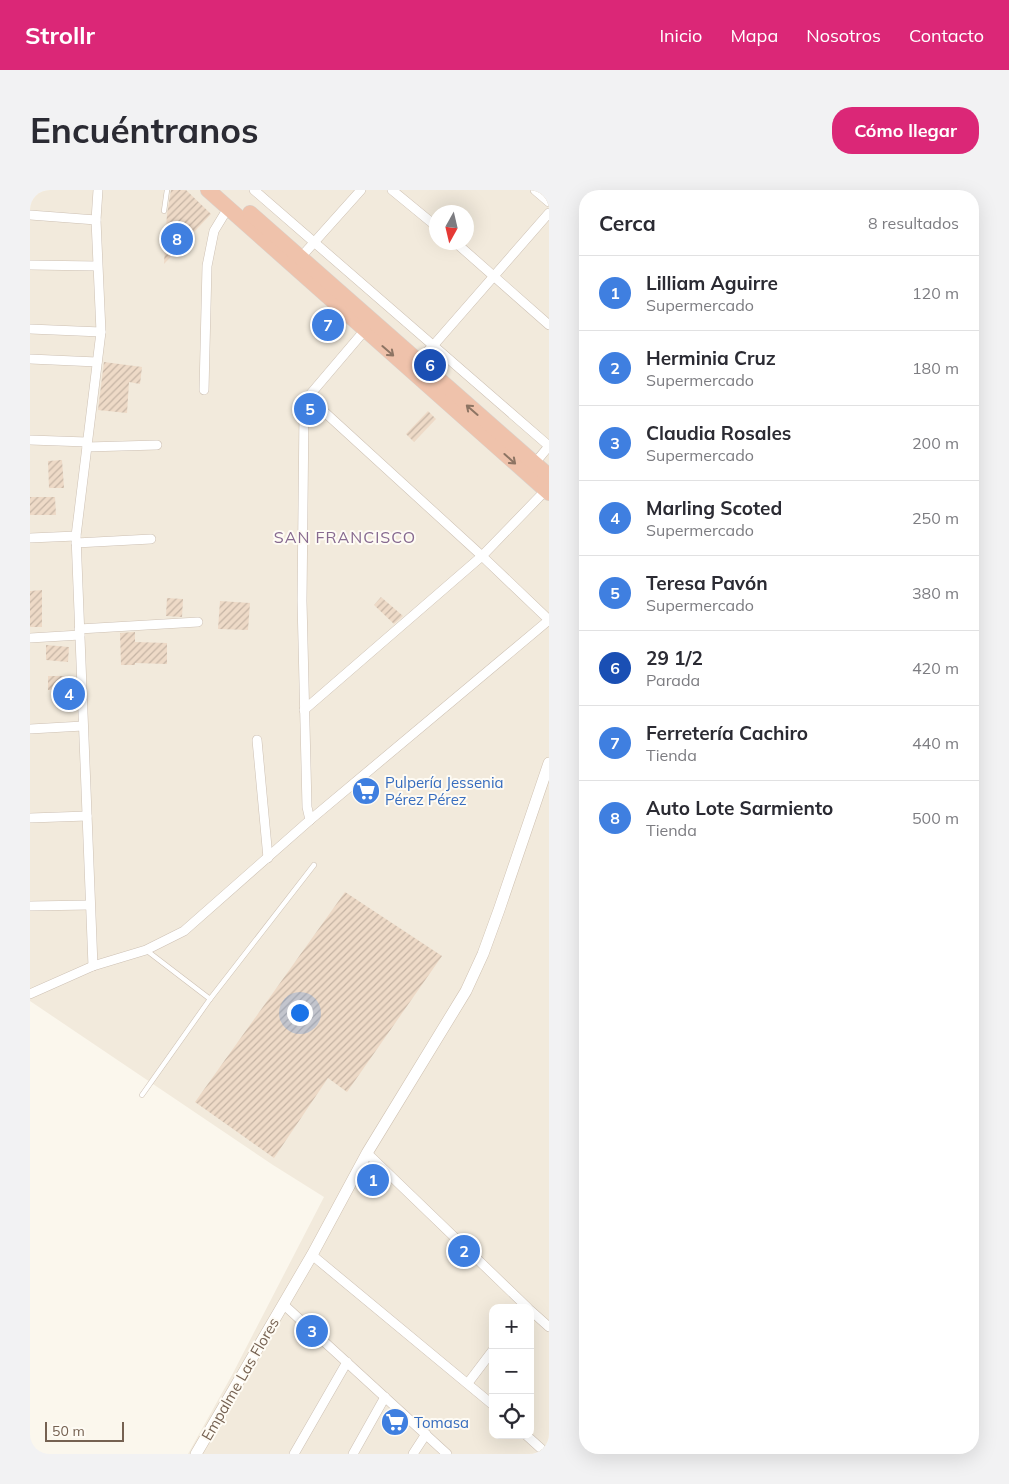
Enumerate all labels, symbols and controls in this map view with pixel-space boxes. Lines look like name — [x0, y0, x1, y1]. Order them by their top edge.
text: Strollr — [25, 20, 95, 50]
text: Inicio — [659, 24, 702, 47]
text: Mapa — [730, 24, 778, 47]
text: Nosotros — [806, 24, 881, 47]
text: Contacto — [909, 24, 984, 47]
button: Cómo llegar — [832, 107, 979, 154]
text: Encuéntranos — [30, 108, 259, 152]
north arrow — [429, 205, 474, 250]
text: Cerca — [599, 210, 656, 236]
text: 8 resultados — [868, 213, 959, 233]
pin: 8 — [161, 220, 193, 258]
text: Lilliam Aguirre — [646, 271, 778, 295]
text: 1 — [610, 283, 620, 303]
text: 120 m — [912, 283, 959, 303]
text: Supermercado — [646, 295, 754, 315]
pin: 7 — [312, 306, 344, 344]
one-way arrow — [382, 345, 395, 357]
pin: 6 — [414, 346, 446, 384]
text: Herminia Cruz — [646, 346, 776, 370]
text: 2 — [610, 358, 620, 378]
text: 180 m — [912, 358, 959, 378]
text: Supermercado — [646, 370, 754, 390]
pin: 5 — [294, 390, 326, 428]
one-way arrow — [466, 404, 479, 416]
text: Claudia Rosales — [646, 421, 791, 445]
text: 3 — [610, 433, 620, 453]
text: 200 m — [912, 433, 959, 453]
text: Supermercado — [646, 445, 754, 465]
one-way arrow — [503, 453, 516, 464]
text: Marling Scoted — [646, 496, 782, 520]
text: 4 — [610, 508, 620, 528]
text: 250 m — [912, 508, 959, 528]
text: Supermercado — [646, 520, 754, 540]
district label: SAN FRANCISCO — [274, 527, 416, 547]
text: Teresa Pavón — [646, 571, 768, 595]
text: 5 — [610, 583, 620, 603]
text: 380 m — [912, 583, 959, 603]
text: Supermercado — [646, 595, 754, 615]
text: 29 1/2 — [646, 646, 703, 670]
text: 6 — [610, 658, 620, 678]
text: 420 m — [912, 658, 959, 678]
text: Parada — [646, 670, 700, 690]
pin: 4 — [53, 675, 85, 713]
text: Ferretería Cachiro — [646, 721, 808, 745]
text: 7 — [610, 733, 620, 753]
text: 440 m — [912, 733, 959, 753]
text: Tienda — [646, 745, 697, 765]
place label: Pulpería Jessenia Pérez Pérez — [385, 773, 503, 809]
supermarket icon: Pulpería Jessenia Pérez Pérez — [351, 776, 381, 806]
text: Auto Lote Sarmiento — [646, 796, 833, 820]
text: 8 — [610, 808, 620, 828]
text: 500 m — [912, 808, 959, 828]
text: Tienda — [646, 820, 697, 840]
your location — [287, 1000, 313, 1026]
pin: 1 — [357, 1161, 389, 1199]
pin: 2 — [448, 1232, 480, 1270]
map controls — [489, 1304, 534, 1439]
button: + — [489, 1304, 534, 1349]
pin: 3 — [296, 1312, 328, 1350]
street label: Empalme Las Flores — [197, 1314, 283, 1444]
button: − — [489, 1349, 534, 1394]
button: locate — [489, 1394, 534, 1439]
supermarket icon: Tomasa — [380, 1407, 410, 1437]
place label: Tomasa — [414, 1413, 469, 1432]
scale bar — [45, 1419, 124, 1442]
text: 50 m — [52, 1422, 85, 1440]

